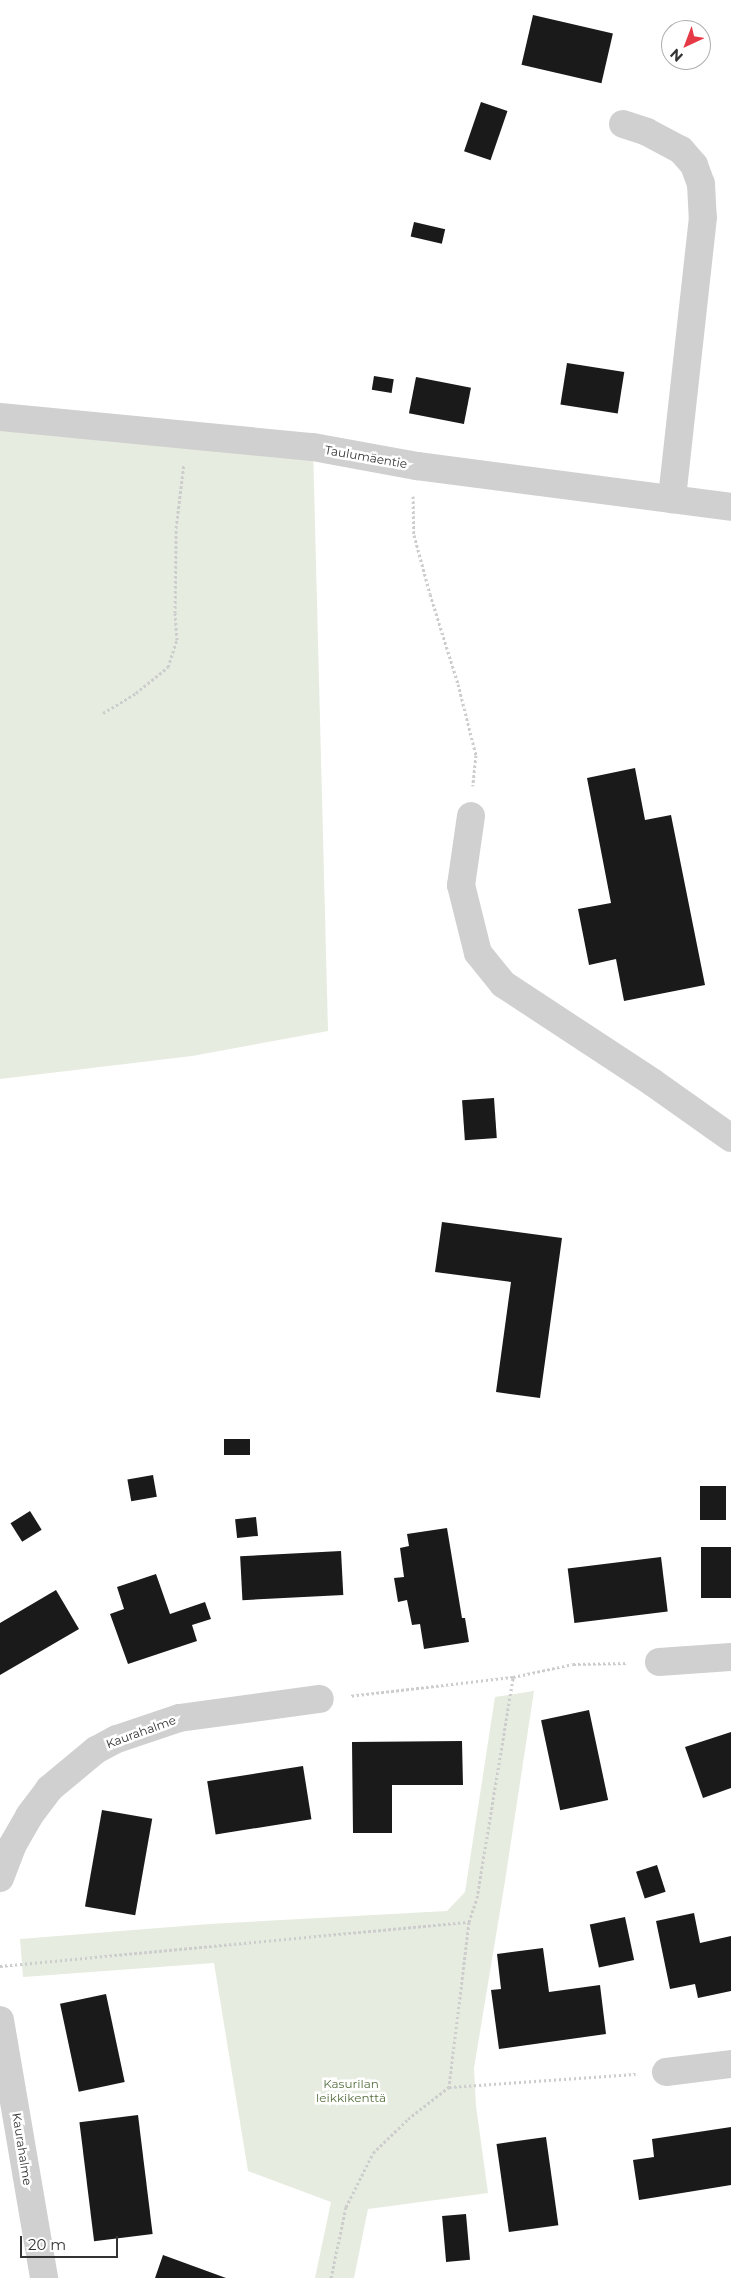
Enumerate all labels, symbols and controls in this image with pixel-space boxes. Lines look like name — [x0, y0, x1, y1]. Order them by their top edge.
north arrow — [661, 20, 711, 70]
text: N — [666, 45, 687, 66]
street label: Taulumäentie — [324, 443, 408, 471]
street label: Kaurahalme — [104, 1713, 178, 1751]
park label: Kasurilan leikkikenttä — [316, 2077, 386, 2105]
street label: Kaurahalme — [9, 2112, 35, 2186]
scale bar — [22, 2226, 120, 2258]
text: 20 m — [28, 2235, 66, 2254]

